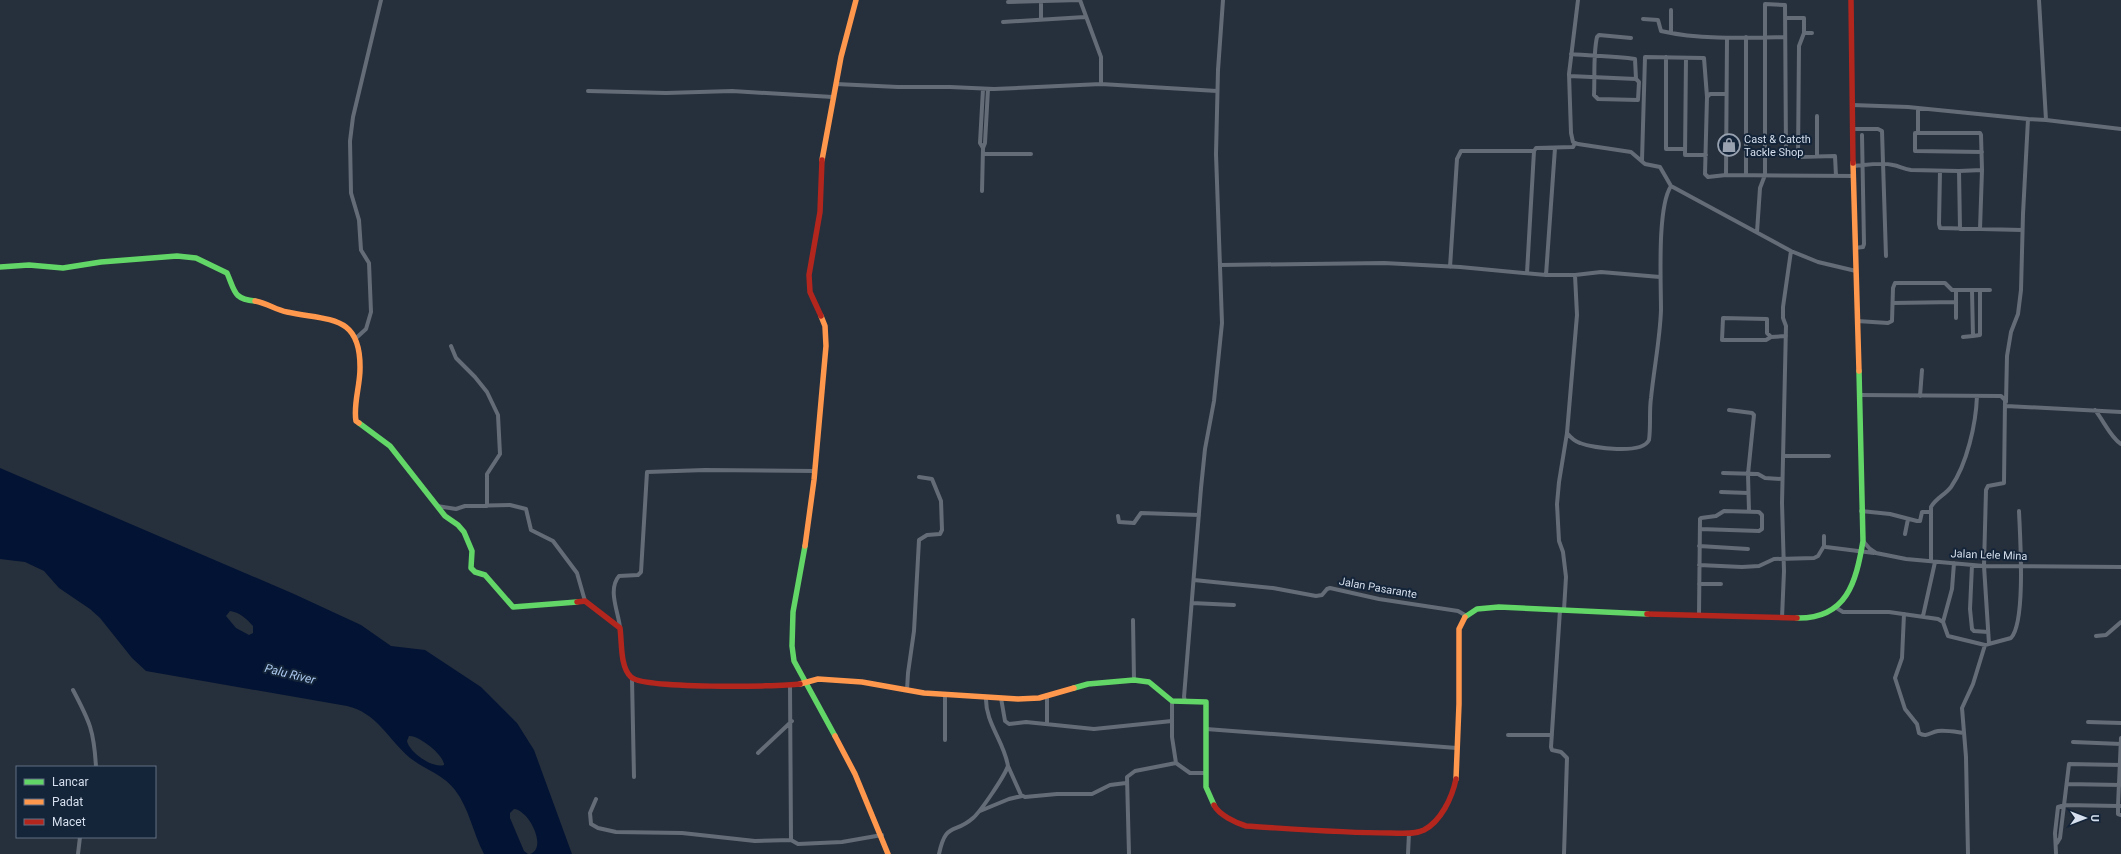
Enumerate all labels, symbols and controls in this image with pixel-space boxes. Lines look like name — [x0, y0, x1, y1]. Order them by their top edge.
shop icon: Cast & Catcth Tackle Shop — [1716, 132, 1742, 158]
place label: Cast & Catcth Tackle Shop — [1744, 133, 1811, 159]
street label: Jalan Lele Mina — [1950, 547, 2028, 563]
street label: Jalan Pasarante — [1338, 575, 1418, 601]
water label: Palu River — [263, 661, 318, 687]
legend — [16, 766, 156, 838]
text: Lancar — [52, 775, 89, 789]
text: Padat — [52, 795, 83, 809]
north arrow — [2065, 798, 2105, 838]
text: U — [2088, 814, 2101, 822]
text: Macet — [52, 815, 86, 829]

